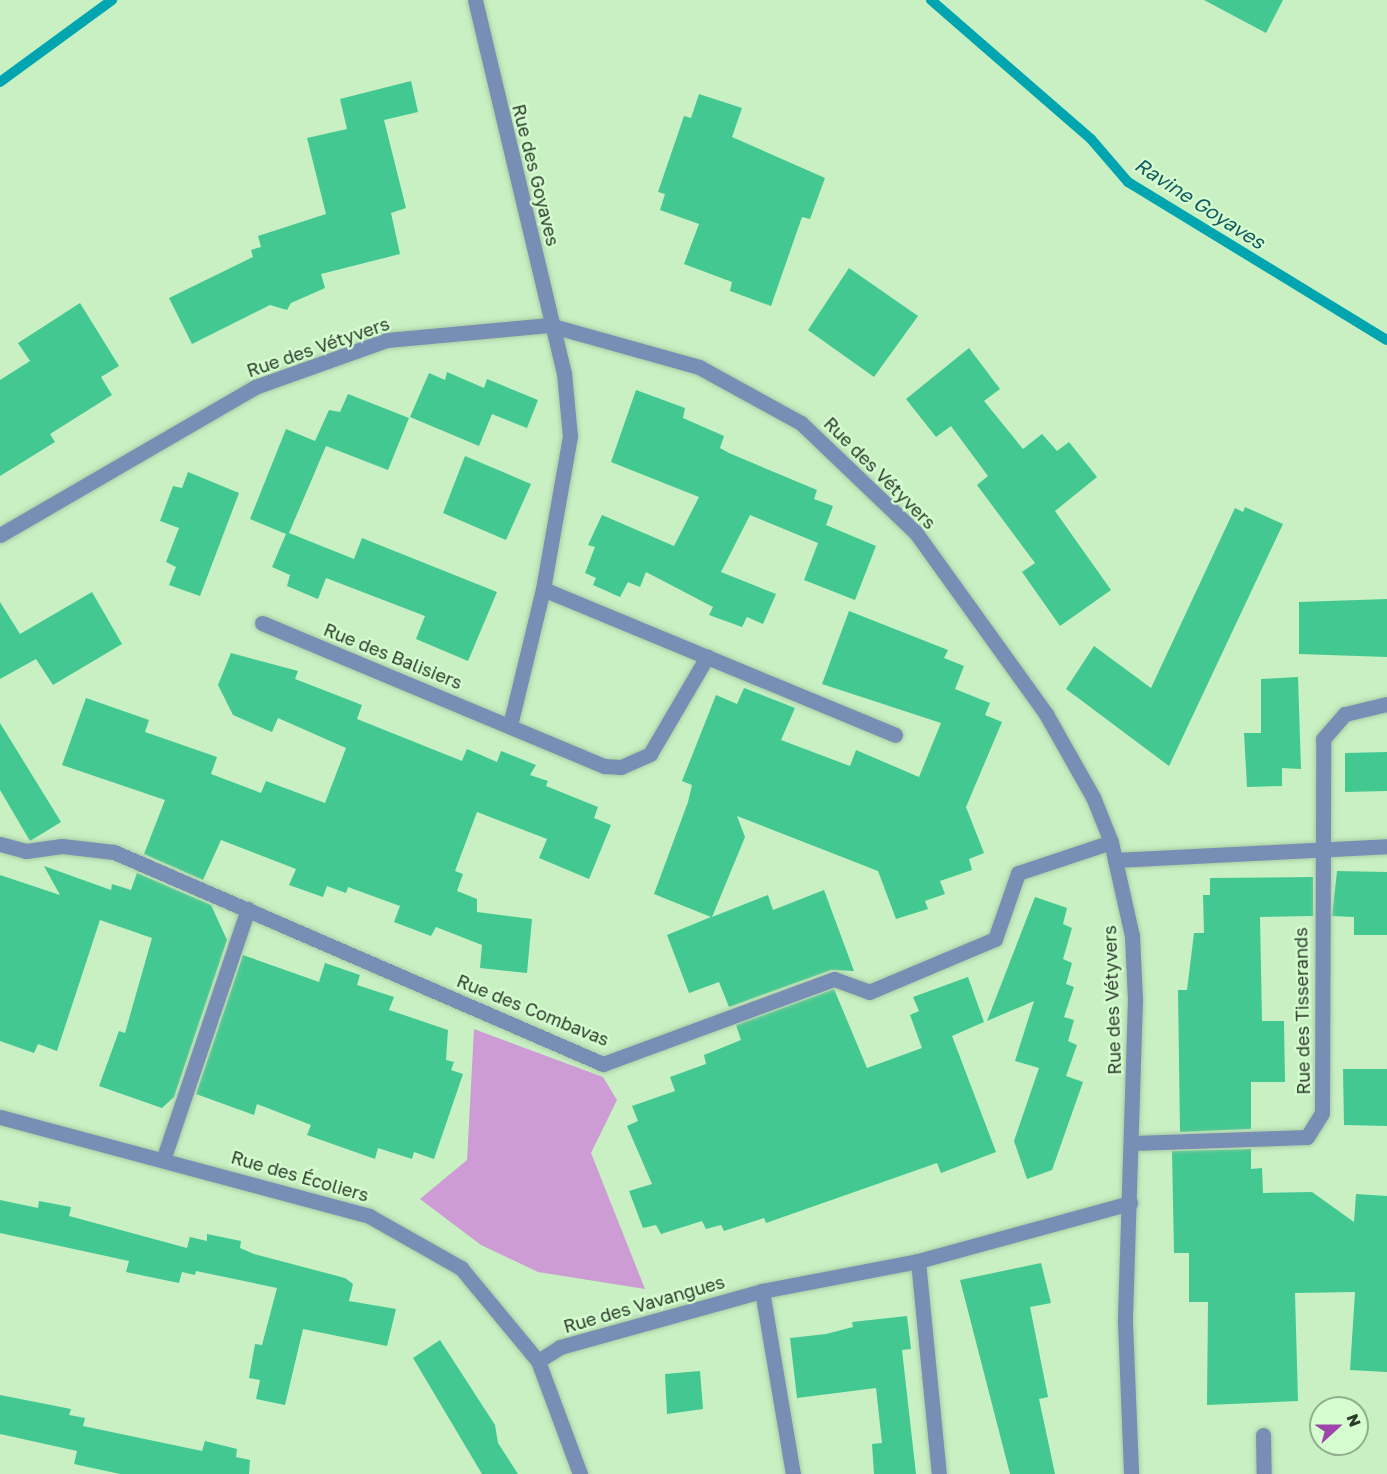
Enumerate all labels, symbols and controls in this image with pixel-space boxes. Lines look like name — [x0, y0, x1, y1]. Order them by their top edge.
street label: Rue des Goyaves — [508, 102, 564, 248]
water label: Ravine Goyaves — [1131, 152, 1269, 254]
street label: Rue des Vétyvers — [244, 312, 392, 382]
street label: Rue des Vétyvers — [819, 412, 941, 534]
street label: Rue des Balisiers — [321, 618, 465, 694]
street label: Rue des Vétyvers — [1099, 925, 1125, 1075]
street label: Rue des Tisserands — [1290, 927, 1314, 1095]
street label: Rue des Combavas — [454, 970, 612, 1050]
street label: Rue des Écoliers — [229, 1146, 371, 1206]
street label: Rue des Vavangues — [561, 1271, 727, 1337]
north arrow — [1309, 1396, 1369, 1456]
text: N — [1342, 1411, 1365, 1430]

